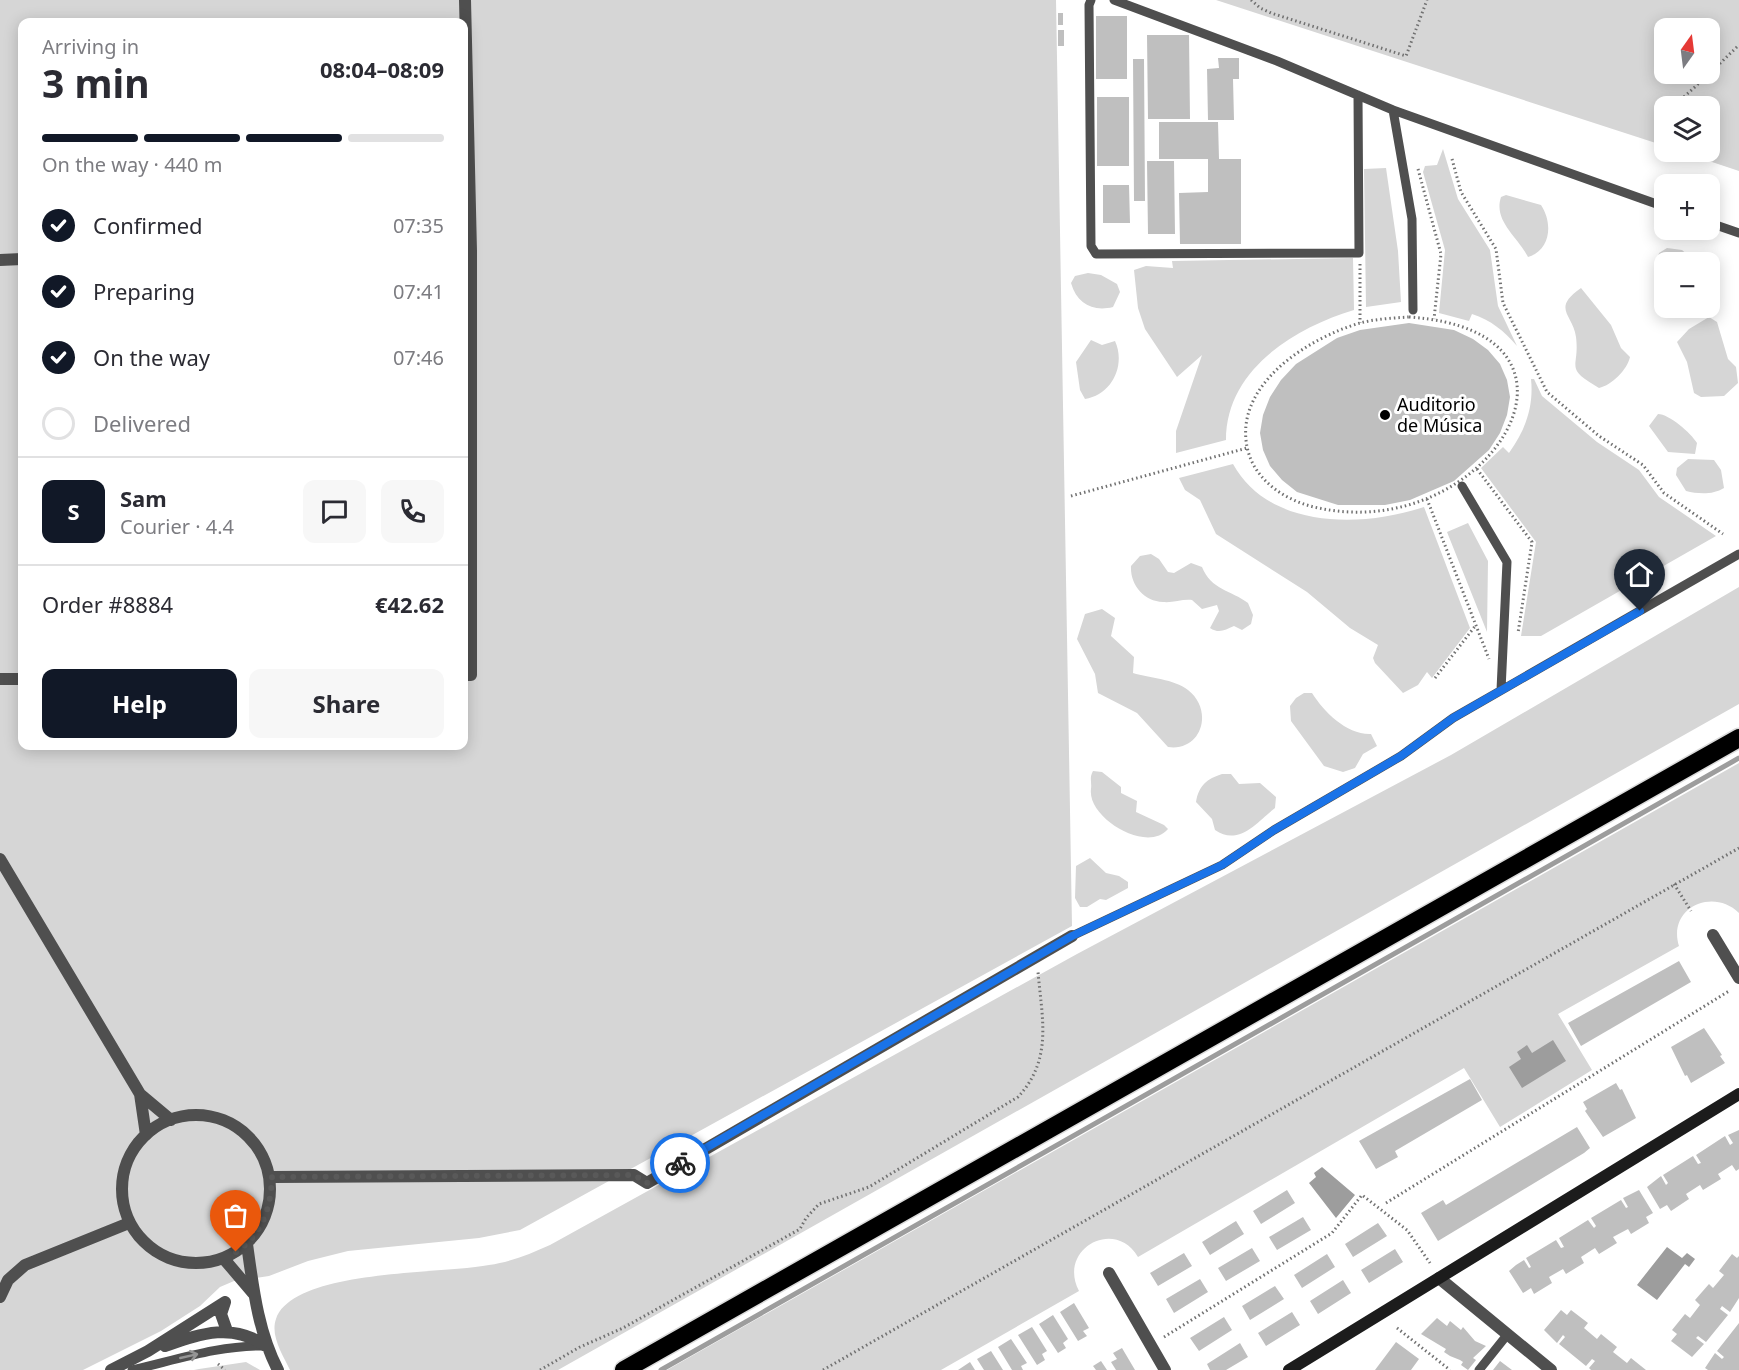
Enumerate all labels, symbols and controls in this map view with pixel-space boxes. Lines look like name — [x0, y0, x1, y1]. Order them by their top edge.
north arrow — [1654, 18, 1720, 84]
map controls — [1654, 18, 1720, 318]
text: Arriving in — [42, 33, 139, 60]
text: 08:04–08:09 — [320, 54, 444, 84]
text: 3 min — [42, 56, 149, 109]
button: layers — [1654, 96, 1720, 162]
text: On the way · 440 m — [42, 151, 222, 178]
button: + — [1654, 174, 1720, 240]
icon: check — [42, 209, 75, 242]
text: Confirmed — [93, 210, 203, 240]
text: 07:35 — [393, 212, 444, 239]
button: − — [1654, 252, 1720, 318]
icon: check — [42, 275, 75, 308]
text: Preparing — [93, 276, 195, 306]
text: 07:41 — [393, 278, 444, 305]
icon: check — [42, 341, 75, 374]
text: On the way — [93, 342, 210, 372]
text: 07:46 — [393, 344, 444, 371]
place label: Auditorio de Música — [1397, 392, 1482, 437]
text: Delivered — [93, 408, 191, 438]
marker: Auditorio de Música — [1378, 408, 1392, 422]
button: chat — [303, 480, 366, 543]
button: phone — [381, 480, 444, 543]
text: Sam — [120, 483, 167, 513]
text: S — [67, 496, 80, 526]
text: Courier · 4.4 — [120, 513, 234, 540]
pin — [1614, 549, 1665, 611]
icon: home — [1623, 558, 1656, 591]
text: Order #8884 — [42, 589, 173, 619]
text: €42.62 — [375, 589, 444, 619]
button: Help — [42, 669, 237, 738]
button: Share — [249, 669, 444, 738]
courier — [650, 1133, 710, 1193]
icon: bike — [664, 1147, 697, 1180]
pin — [210, 1190, 261, 1252]
icon: bag — [219, 1199, 252, 1232]
one-way arrow — [179, 1350, 198, 1362]

